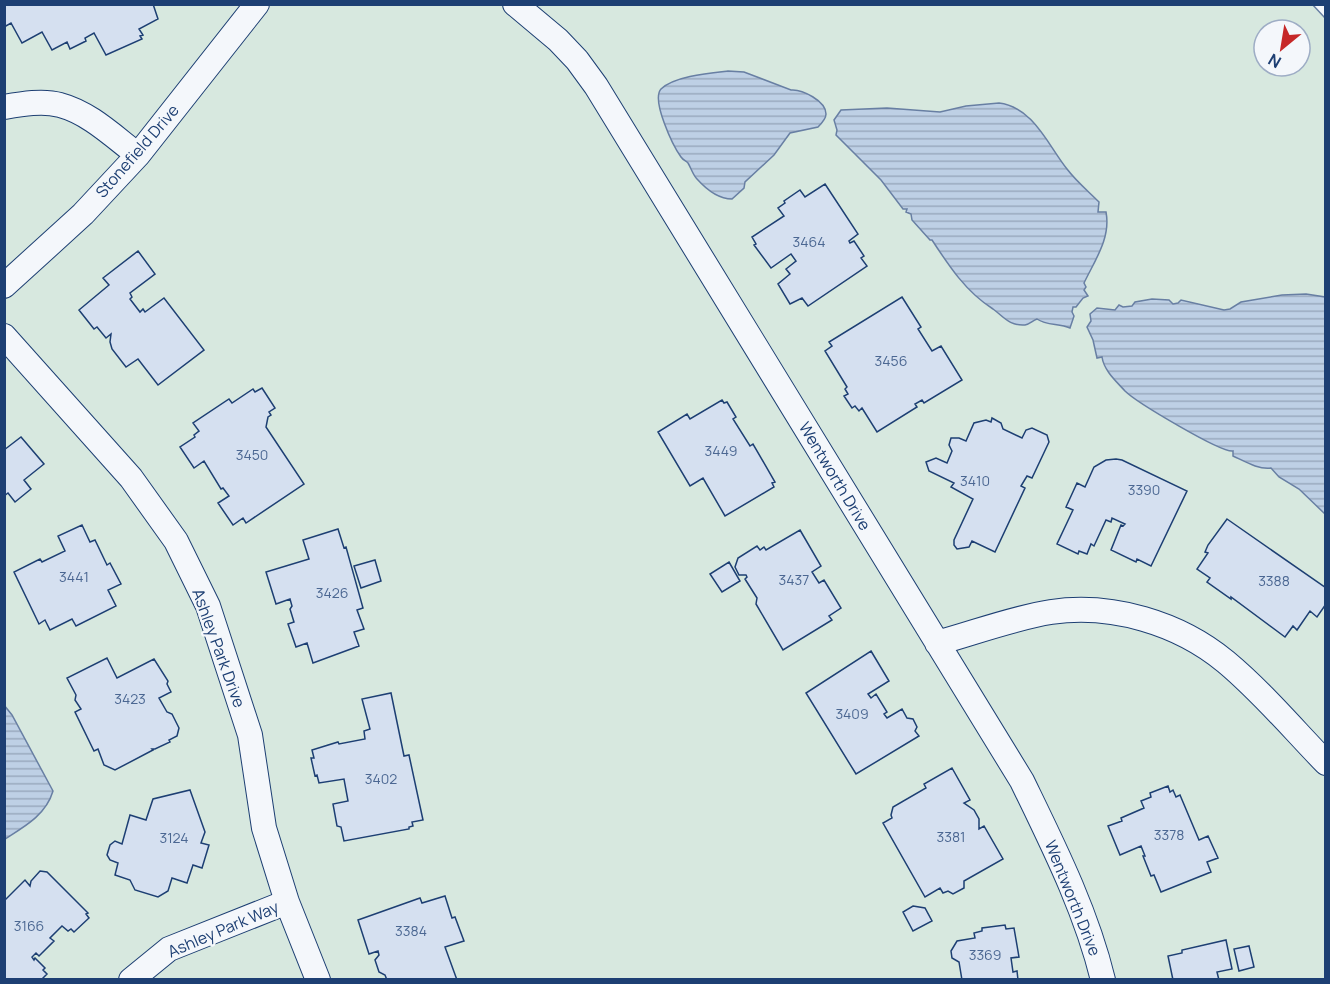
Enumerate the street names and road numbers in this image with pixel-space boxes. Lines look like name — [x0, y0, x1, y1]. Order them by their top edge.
street label: Stonefield Drive — [90, 100, 184, 202]
street label: Wentworth Drive — [794, 418, 876, 534]
street label: Ashley Park Drive — [187, 585, 251, 711]
street label: Wentworth Drive — [1040, 837, 1106, 959]
street label: Ashley Park Way — [164, 895, 282, 962]

